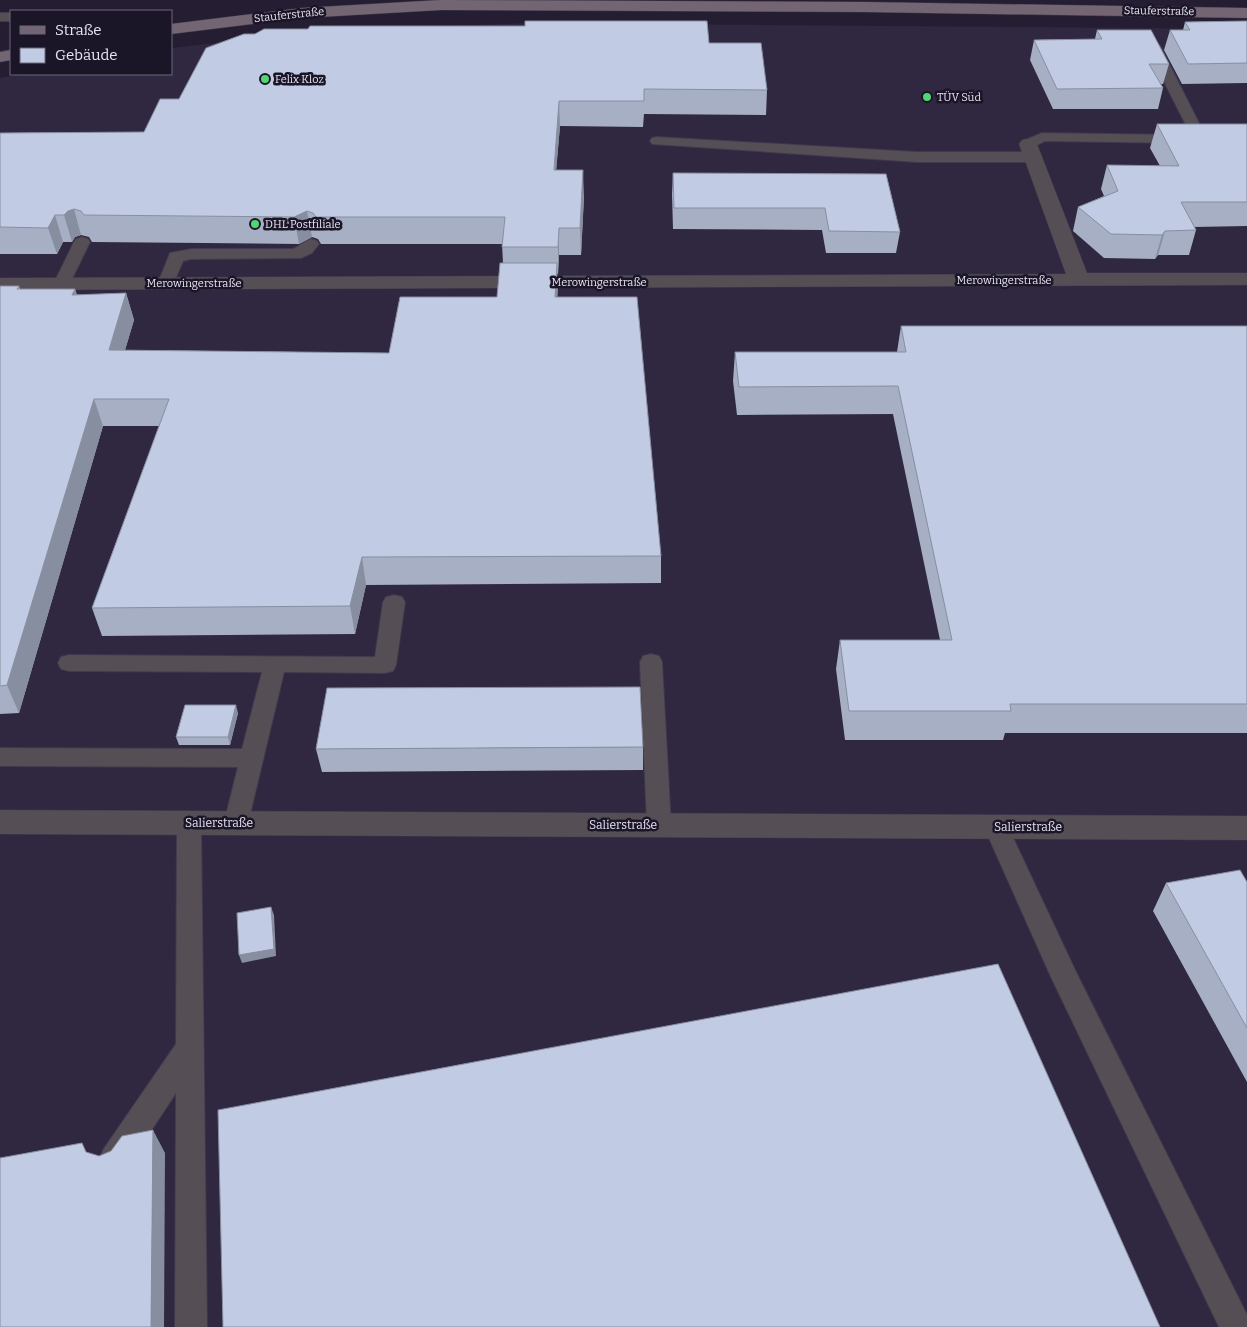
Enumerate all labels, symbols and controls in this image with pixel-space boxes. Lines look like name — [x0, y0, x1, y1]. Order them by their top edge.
street label: Stauferstraße — [1124, 4, 1194, 18]
street label: Stauferstraße — [253, 5, 325, 25]
legend — [10, 10, 172, 75]
text: Straße — [55, 21, 101, 39]
text: Gebäude — [55, 46, 118, 64]
marker: Felix Kloz — [259, 73, 271, 85]
place label: Felix Kloz — [275, 73, 324, 86]
marker: TÜV Süd — [921, 91, 933, 103]
place label: TÜV Süd — [937, 91, 981, 104]
marker: DHL Postfiliale — [249, 218, 261, 230]
place label: DHL Postfiliale — [265, 218, 341, 231]
street label: Merowingerstraße — [957, 274, 1051, 287]
street label: Merowingerstraße — [552, 276, 646, 289]
street label: Merowingerstraße — [147, 277, 241, 290]
street label: Salierstraße — [185, 816, 253, 830]
street label: Salierstraße — [589, 818, 657, 832]
street label: Salierstraße — [994, 820, 1062, 834]

